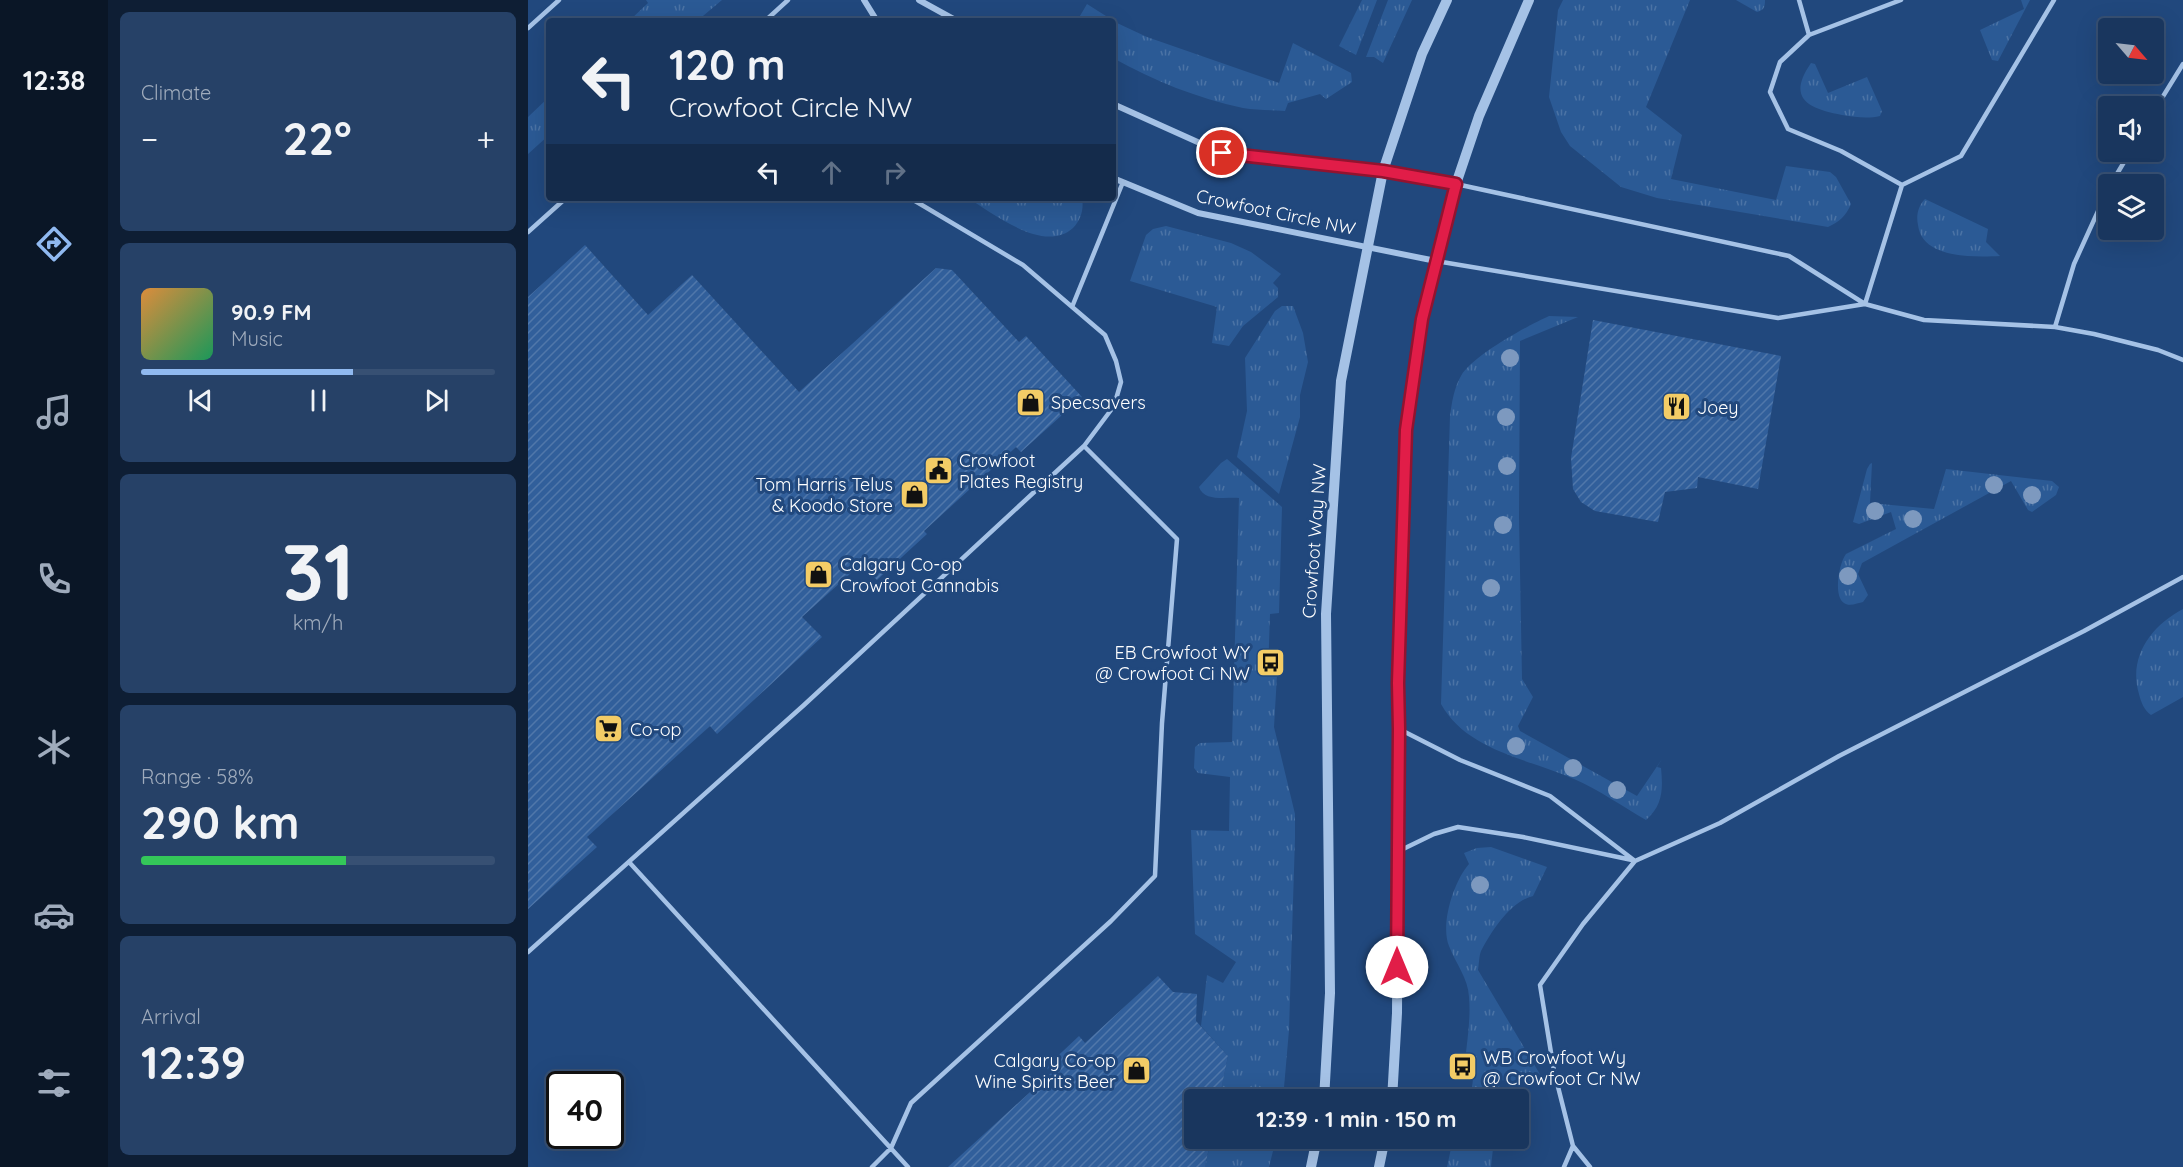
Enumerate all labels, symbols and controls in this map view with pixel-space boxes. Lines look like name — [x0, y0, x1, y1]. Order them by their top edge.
north arrow — [2098, 18, 2164, 84]
map controls — [2098, 18, 2164, 240]
text: 120 m — [669, 38, 786, 91]
icon: left — [570, 42, 648, 120]
text: 12:38 — [23, 63, 85, 97]
text: Climate — [141, 80, 211, 105]
text: Crowfoot Circle NW — [669, 90, 912, 124]
button: sound — [2098, 96, 2164, 162]
text: 22° — [283, 110, 352, 166]
text: − — [141, 118, 158, 159]
text: + — [476, 118, 495, 159]
pin — [1196, 127, 1247, 178]
icon: arrive — [1205, 136, 1238, 169]
icon: left — [752, 156, 785, 189]
icon: ahead — [815, 156, 848, 189]
icon: right — [878, 156, 911, 189]
button: layers — [2098, 174, 2164, 240]
street label: Crowfoot Circle NW — [1194, 184, 1358, 240]
icon: directions — [33, 223, 75, 265]
text: 90.9 FM — [231, 298, 312, 326]
text: Music — [231, 326, 283, 351]
icon: previous — [184, 384, 217, 417]
icon: pause — [302, 384, 335, 417]
icon: next — [420, 384, 453, 417]
shop icon: Specsavers — [1014, 386, 1046, 418]
icon: music — [33, 391, 75, 433]
place label: Specsavers — [1051, 391, 1146, 414]
restaurant icon: Joey — [1660, 391, 1692, 423]
place label: Joey — [1697, 396, 1738, 419]
place label: Crowfoot Plates Registry — [959, 449, 1083, 493]
public building icon: Crowfoot Plates Registry — [922, 454, 954, 486]
street label: Crowfoot Way NW — [1297, 463, 1331, 619]
place label: Tom Harris Telus & Koodo Store — [756, 473, 893, 517]
shop icon: Tom Harris Telus & Koodo Store — [898, 478, 930, 510]
text: 31 — [282, 522, 354, 620]
place label: Calgary Co-op Crowfoot Cannabis — [840, 553, 999, 597]
icon: phone — [33, 558, 75, 600]
shop icon: Calgary Co-op Crowfoot Cannabis — [803, 558, 835, 590]
text: km/h — [293, 610, 343, 635]
place label: EB Crowfoot WY @ Crowfoot Ci NW — [1095, 641, 1250, 685]
bus stop icon: EB Crowfoot WY @ Crowfoot Ci NW — [1255, 646, 1287, 678]
supermarket icon: Co-op — [593, 713, 625, 745]
place label: Co-op — [630, 718, 682, 741]
icon: climate — [33, 726, 75, 768]
text: Range · 58% — [141, 764, 254, 789]
text: 290 km — [141, 794, 300, 850]
icon: car — [33, 894, 75, 936]
position arrow — [1365, 935, 1429, 999]
text: Arrival — [141, 1004, 201, 1029]
text: 12:39 — [141, 1034, 246, 1090]
place label: WB Crowfoot Wy @ Crowfoot Cr NW — [1483, 1046, 1641, 1090]
place label: Calgary Co-op Wine Spirits Beer — [975, 1049, 1116, 1093]
bus stop icon: WB Crowfoot Wy @ Crowfoot Cr NW — [1446, 1051, 1478, 1083]
shop icon: Calgary Co-op Wine Spirits Beer — [1121, 1054, 1153, 1086]
icon: filters — [33, 1062, 75, 1104]
speed limit sign: 40 — [546, 1071, 624, 1149]
text: 12:39 · 1 min · 150 m — [1256, 1105, 1457, 1133]

